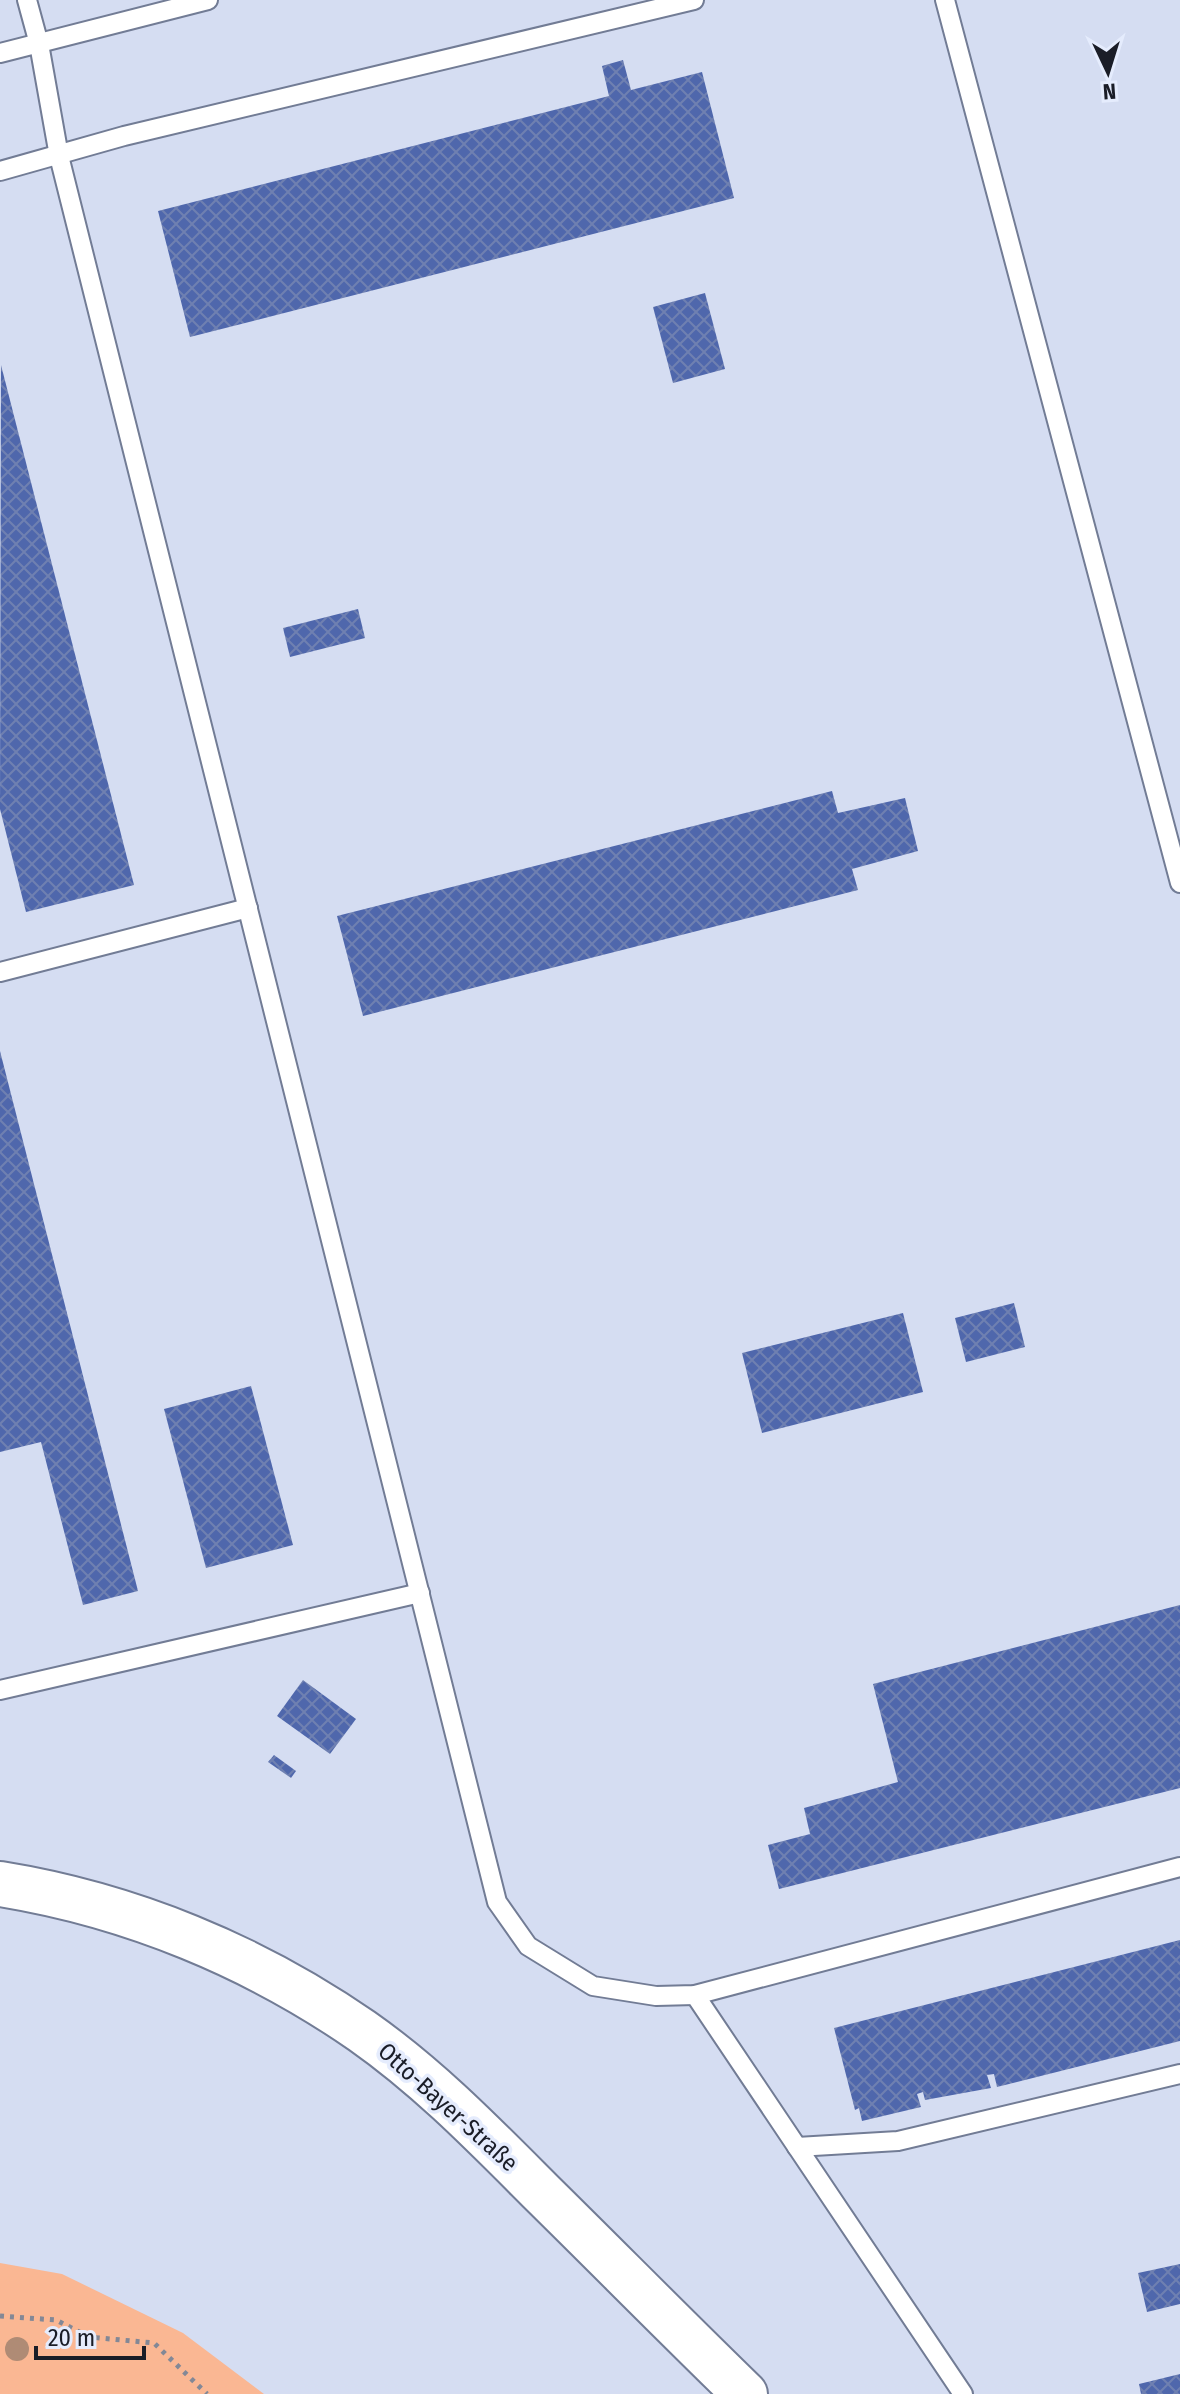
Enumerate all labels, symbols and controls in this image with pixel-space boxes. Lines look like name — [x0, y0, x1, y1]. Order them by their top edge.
north arrow — [1068, 32, 1148, 112]
text: N — [1102, 78, 1117, 105]
street label: Otto-Bayer-Straße — [372, 2037, 524, 2177]
scale bar — [36, 2310, 144, 2360]
text: 20 m — [48, 2324, 95, 2352]

